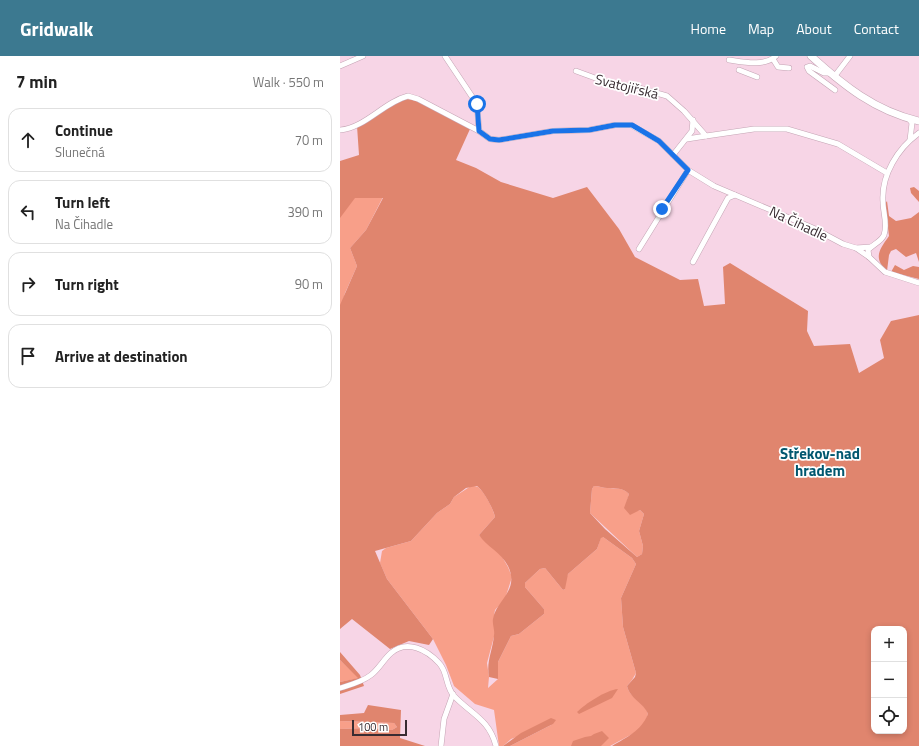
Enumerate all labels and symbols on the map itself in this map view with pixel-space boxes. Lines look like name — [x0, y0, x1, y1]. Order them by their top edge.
street label: Svatojiřská — [593, 68, 661, 104]
route start — [468, 95, 486, 113]
route end — [653, 200, 671, 218]
street label: Na Čihadle — [766, 200, 832, 246]
district label: Střekov-nad hradem — [780, 442, 860, 482]
scale bar — [352, 718, 407, 737]

